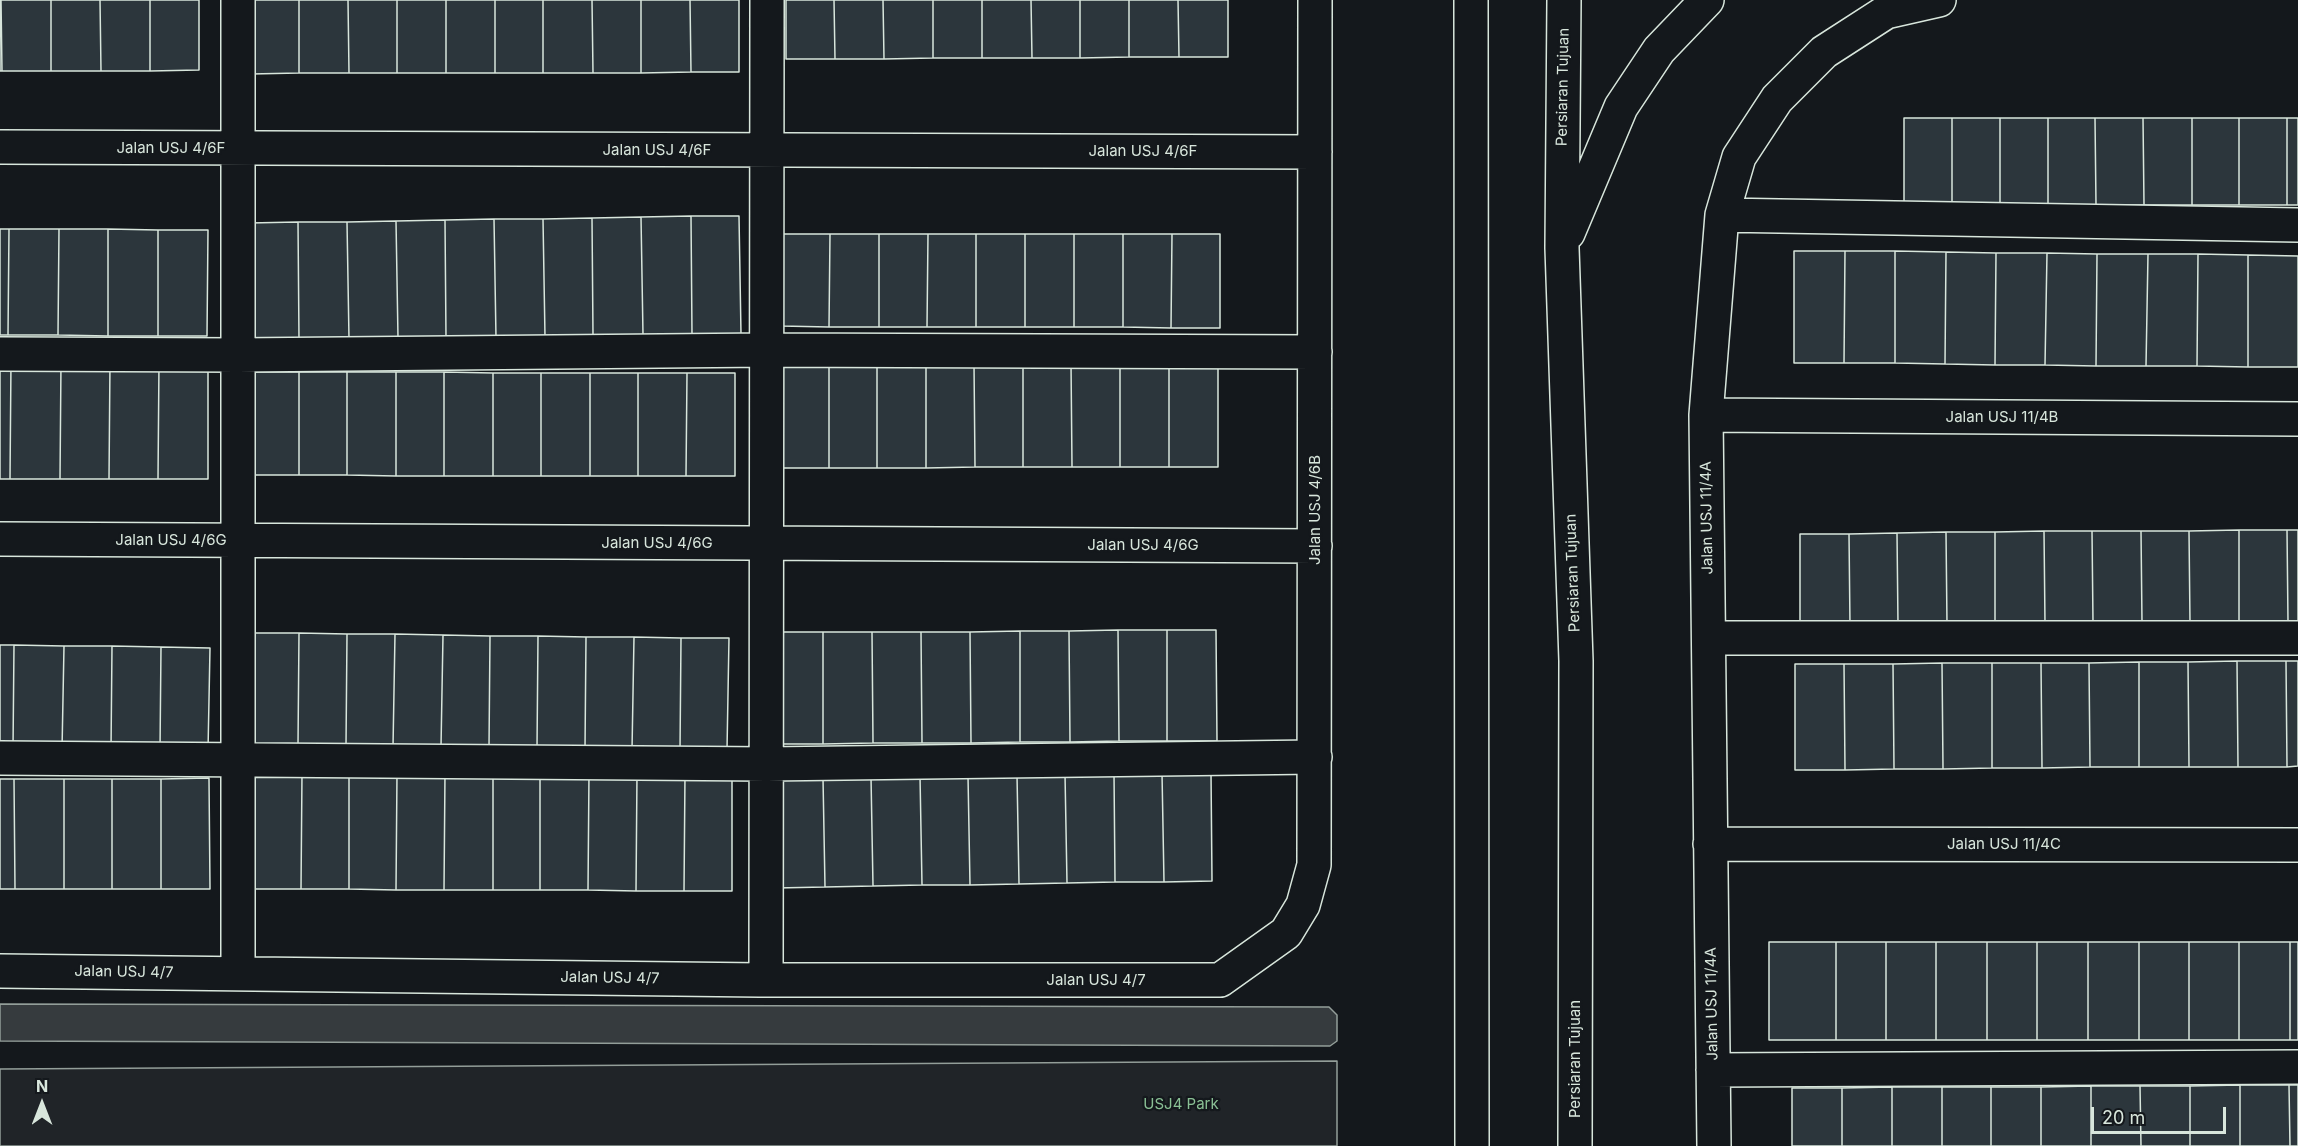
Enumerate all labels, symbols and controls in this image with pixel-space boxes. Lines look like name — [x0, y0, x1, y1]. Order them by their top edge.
street label: Persiaran Tujuan — [1553, 28, 1573, 146]
street label: Jalan USJ 4/6F — [117, 139, 225, 157]
street label: Jalan USJ 4/6F — [603, 141, 711, 159]
street label: Jalan USJ 4/6F — [1089, 142, 1197, 160]
street label: Jalan USJ 11/4B — [1946, 408, 2058, 426]
street label: Jalan USJ 4/6B — [1306, 455, 1324, 565]
street label: Jalan USJ 11/4A — [1697, 461, 1717, 575]
street label: Persiaran Tujuan — [1562, 514, 1584, 632]
street label: Jalan USJ 4/6G — [115, 531, 227, 549]
street label: Jalan USJ 4/6G — [601, 534, 713, 552]
street label: Jalan USJ 4/6G — [1087, 536, 1199, 554]
street label: Jalan USJ 11/4C — [1947, 835, 2061, 853]
street label: Jalan USJ 11/4A — [1702, 947, 1722, 1061]
street label: Jalan USJ 4/7 — [74, 962, 174, 982]
street label: Jalan USJ 4/7 — [560, 968, 660, 988]
street label: Jalan USJ 4/7 — [1046, 971, 1146, 989]
street label: Persiaran Tujuan — [1566, 1000, 1584, 1118]
north arrow — [12, 1074, 72, 1134]
text: N — [36, 1076, 48, 1096]
park label: USJ4 Park — [1143, 1095, 1219, 1113]
scale bar — [2094, 1095, 2229, 1133]
text: 20 m — [2102, 1107, 2145, 1128]

